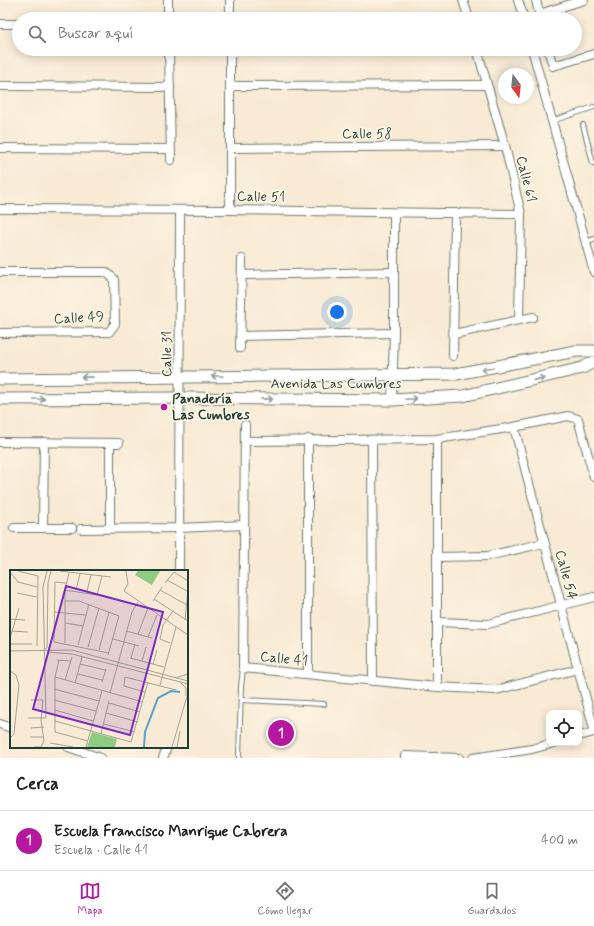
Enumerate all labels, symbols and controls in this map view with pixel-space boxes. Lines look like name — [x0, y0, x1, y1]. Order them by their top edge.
search box — [12, 12, 582, 56]
icon: search — [26, 23, 48, 45]
text: Buscar aquí — [58, 24, 133, 44]
north arrow — [498, 68, 534, 104]
street label: Calle 58 — [342, 125, 392, 143]
street label: Calle 61 — [512, 154, 540, 204]
street label: Calle 51 — [237, 188, 285, 206]
your location — [327, 302, 347, 322]
street label: Calle 49 — [53, 308, 105, 328]
street label: Calle 31 — [158, 331, 176, 377]
one-way arrow — [481, 365, 494, 373]
one-way arrow — [211, 372, 224, 380]
one-way arrow — [81, 374, 94, 381]
one-way arrow — [532, 374, 545, 382]
street label: Avenida Las Cumbres — [270, 375, 402, 393]
place label: Panadería Las Cumbres — [172, 390, 250, 424]
one-way arrow — [32, 395, 45, 403]
one-way arrow — [260, 395, 273, 403]
one-way arrow — [404, 395, 417, 403]
marker: Panadería Las Cumbres — [159, 402, 169, 412]
street label: Calle 54 — [551, 548, 581, 602]
inset map — [10, 570, 188, 748]
street label: Calle 41 — [259, 648, 309, 670]
map controls — [546, 710, 582, 746]
button: locate — [546, 710, 582, 746]
pin: 1 — [268, 718, 294, 748]
text: Cerca — [16, 773, 59, 795]
text: Escuela Francisco Manrique Cabrera — [54, 822, 288, 842]
text: 1 — [26, 832, 32, 849]
text: 400 m — [541, 832, 578, 849]
text: Escuela · Calle 41 — [54, 842, 148, 859]
tab: Mapa — [77, 880, 103, 918]
tab: Cómo llegar — [258, 880, 313, 918]
tab: Guardados — [468, 880, 516, 918]

